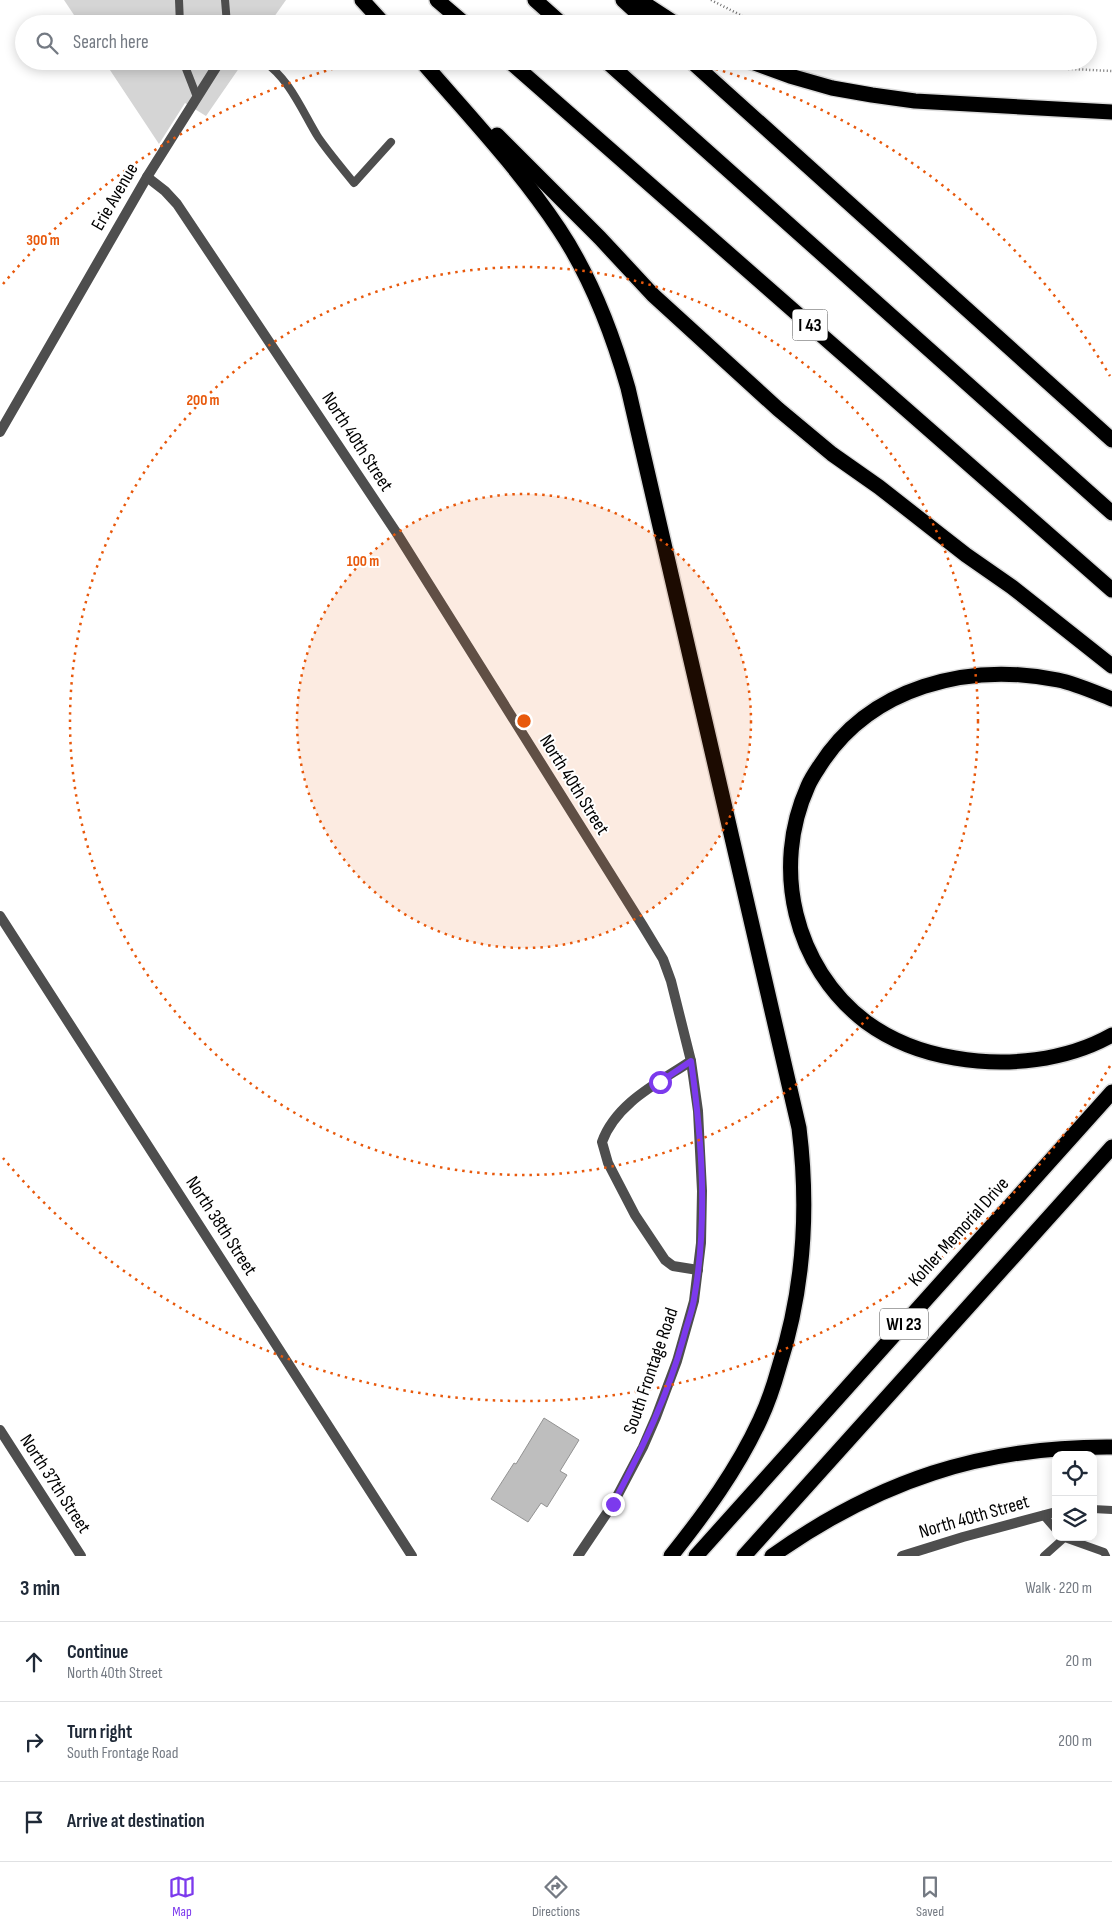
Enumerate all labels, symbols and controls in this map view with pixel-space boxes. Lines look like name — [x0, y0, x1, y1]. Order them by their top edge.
search box — [15, 15, 1097, 70]
icon: search — [33, 29, 61, 57]
text: Search here — [73, 31, 149, 54]
street label: Erie Avenue — [87, 159, 143, 235]
text: 300 m — [26, 231, 60, 250]
road number: I 43 — [792, 310, 828, 340]
street label: North 40th Street — [316, 388, 398, 496]
text: 200 m — [186, 391, 220, 410]
text: 100 m — [347, 552, 379, 571]
centre of rings — [515, 712, 533, 730]
street label: North 40th Street — [534, 731, 614, 839]
route start — [649, 1071, 672, 1094]
street label: North 38th Street — [180, 1172, 262, 1280]
street label: Kohler Memorial Drive — [904, 1173, 1014, 1291]
street label: South Frontage Road — [619, 1305, 683, 1437]
road number: WI 23 — [880, 1308, 928, 1340]
street label: North 37th Street — [15, 1430, 96, 1538]
map controls — [1052, 1451, 1097, 1541]
button: locate — [1052, 1451, 1097, 1496]
street label: North 40th Street — [916, 1490, 1032, 1544]
route end — [602, 1493, 625, 1516]
button: layers — [1052, 1496, 1097, 1541]
text: 3 min — [20, 1576, 60, 1601]
text: Walk · 220 m — [1025, 1579, 1092, 1598]
text: Continue — [67, 1641, 128, 1664]
icon: ahead — [20, 1648, 48, 1676]
text: 20 m — [1065, 1652, 1092, 1671]
text: North 40th Street — [67, 1664, 163, 1683]
text: Turn right — [67, 1721, 132, 1744]
icon: right — [20, 1728, 48, 1756]
text: 200 m — [1058, 1732, 1092, 1751]
text: South Frontage Road — [67, 1744, 178, 1763]
icon: arrive — [20, 1808, 48, 1836]
text: Arrive at destination — [67, 1810, 205, 1833]
tab: Map — [168, 1873, 196, 1920]
tab: Directions — [532, 1873, 580, 1920]
tab: Saved — [916, 1873, 944, 1920]

